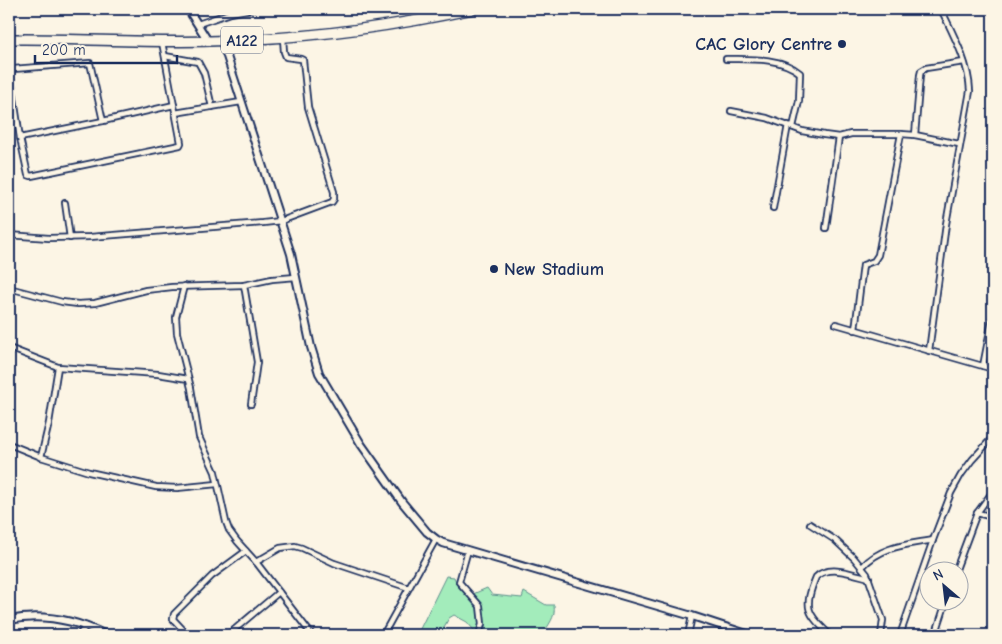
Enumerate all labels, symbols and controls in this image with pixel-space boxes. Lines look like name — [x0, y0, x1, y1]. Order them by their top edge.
road number: A122 — [221, 26, 263, 54]
scale bar — [35, 32, 178, 64]
place label: CAC Glory Centre — [695, 34, 832, 55]
marker: CAC Glory Centre — [836, 38, 848, 50]
text: 200 m — [42, 41, 86, 59]
place label: New Stadium — [504, 259, 604, 280]
marker: New Stadium — [488, 263, 500, 275]
north arrow — [920, 562, 970, 612]
text: N — [930, 565, 946, 585]

